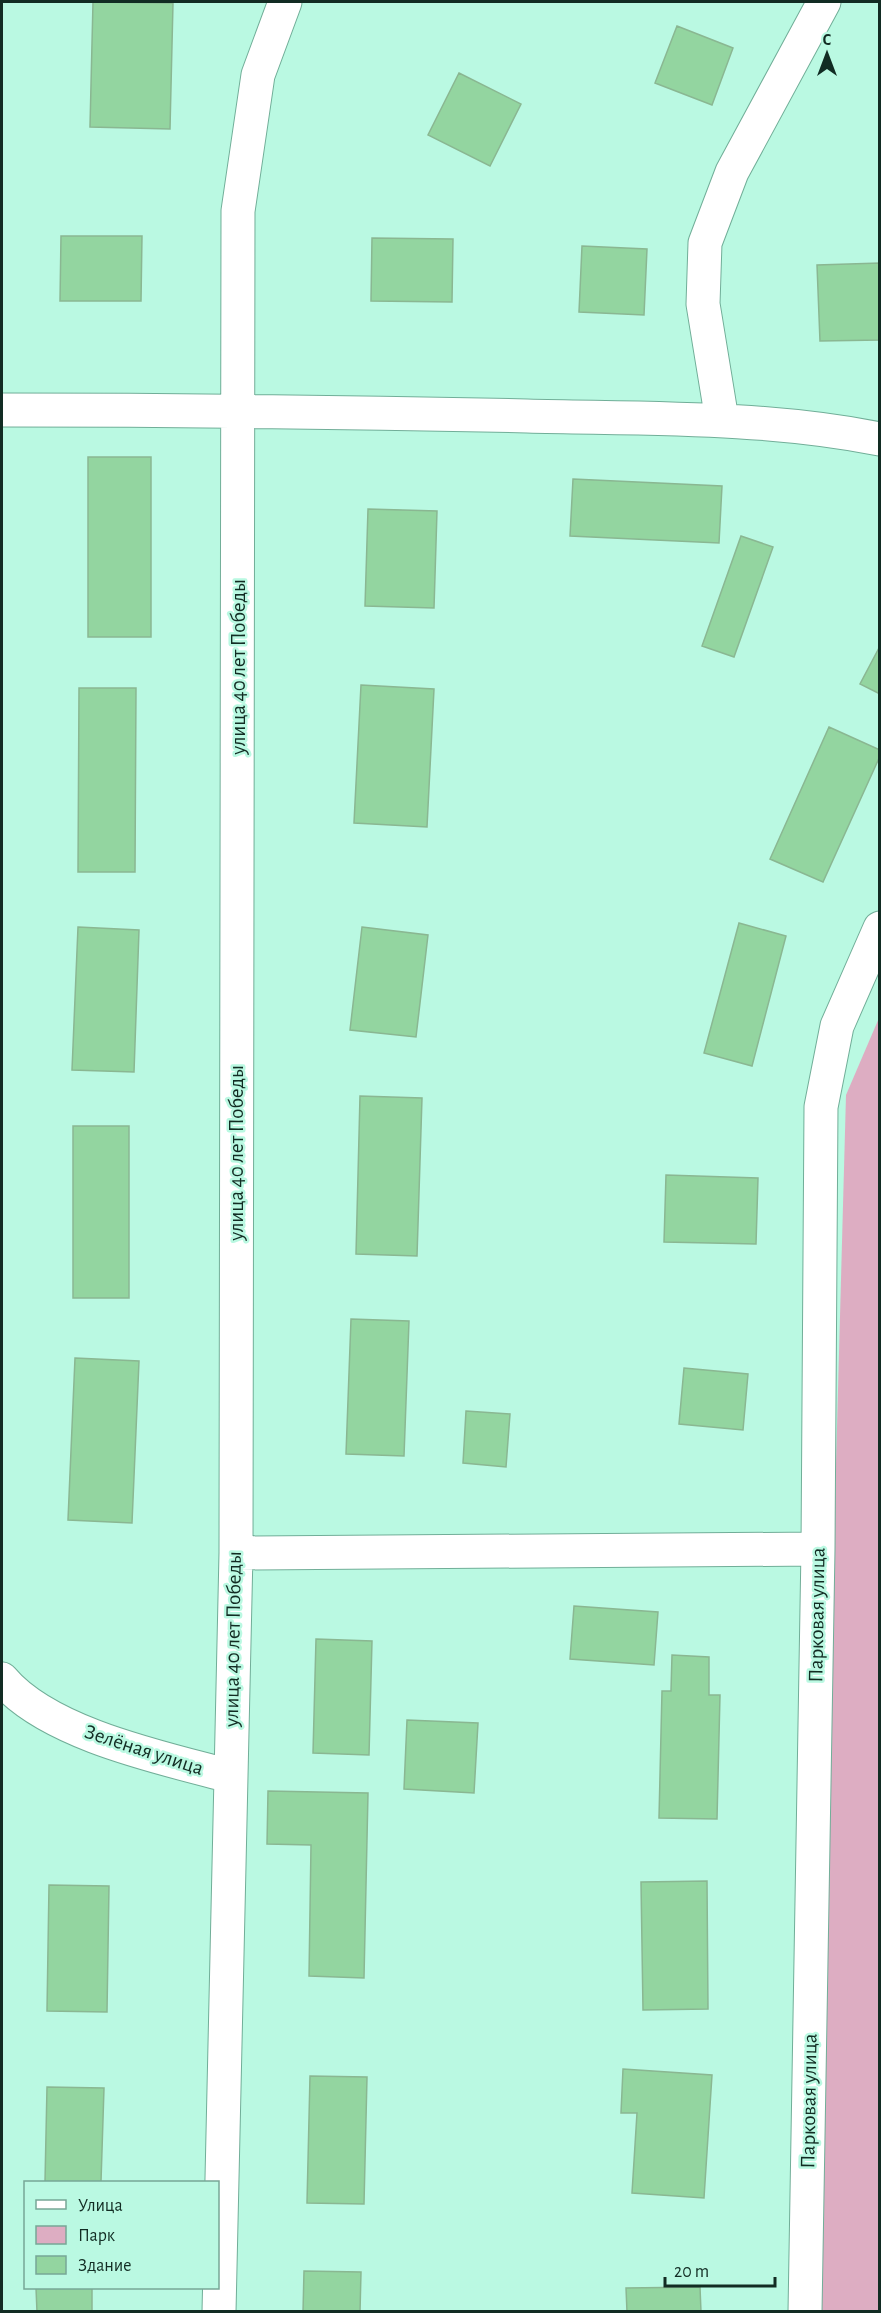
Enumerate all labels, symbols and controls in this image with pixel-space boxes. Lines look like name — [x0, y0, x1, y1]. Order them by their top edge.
north arrow — [797, 24, 857, 84]
text: С — [823, 32, 832, 48]
street label: улица 40 лет Победы — [228, 579, 249, 756]
street label: улица 40 лет Победы — [226, 1065, 247, 1242]
street label: Парковая улица — [805, 1547, 829, 1683]
street label: улица 40 лет Победы — [221, 1551, 245, 1728]
street label: Зелёная улица — [82, 1721, 206, 1779]
street label: Парковая улица — [797, 2033, 821, 2169]
legend — [24, 2181, 219, 2289]
text: Улица — [78, 2197, 123, 2215]
text: Парк — [78, 2227, 116, 2245]
scale bar — [665, 2250, 774, 2288]
text: Здание — [78, 2257, 132, 2275]
text: 20 m — [674, 2263, 709, 2281]

